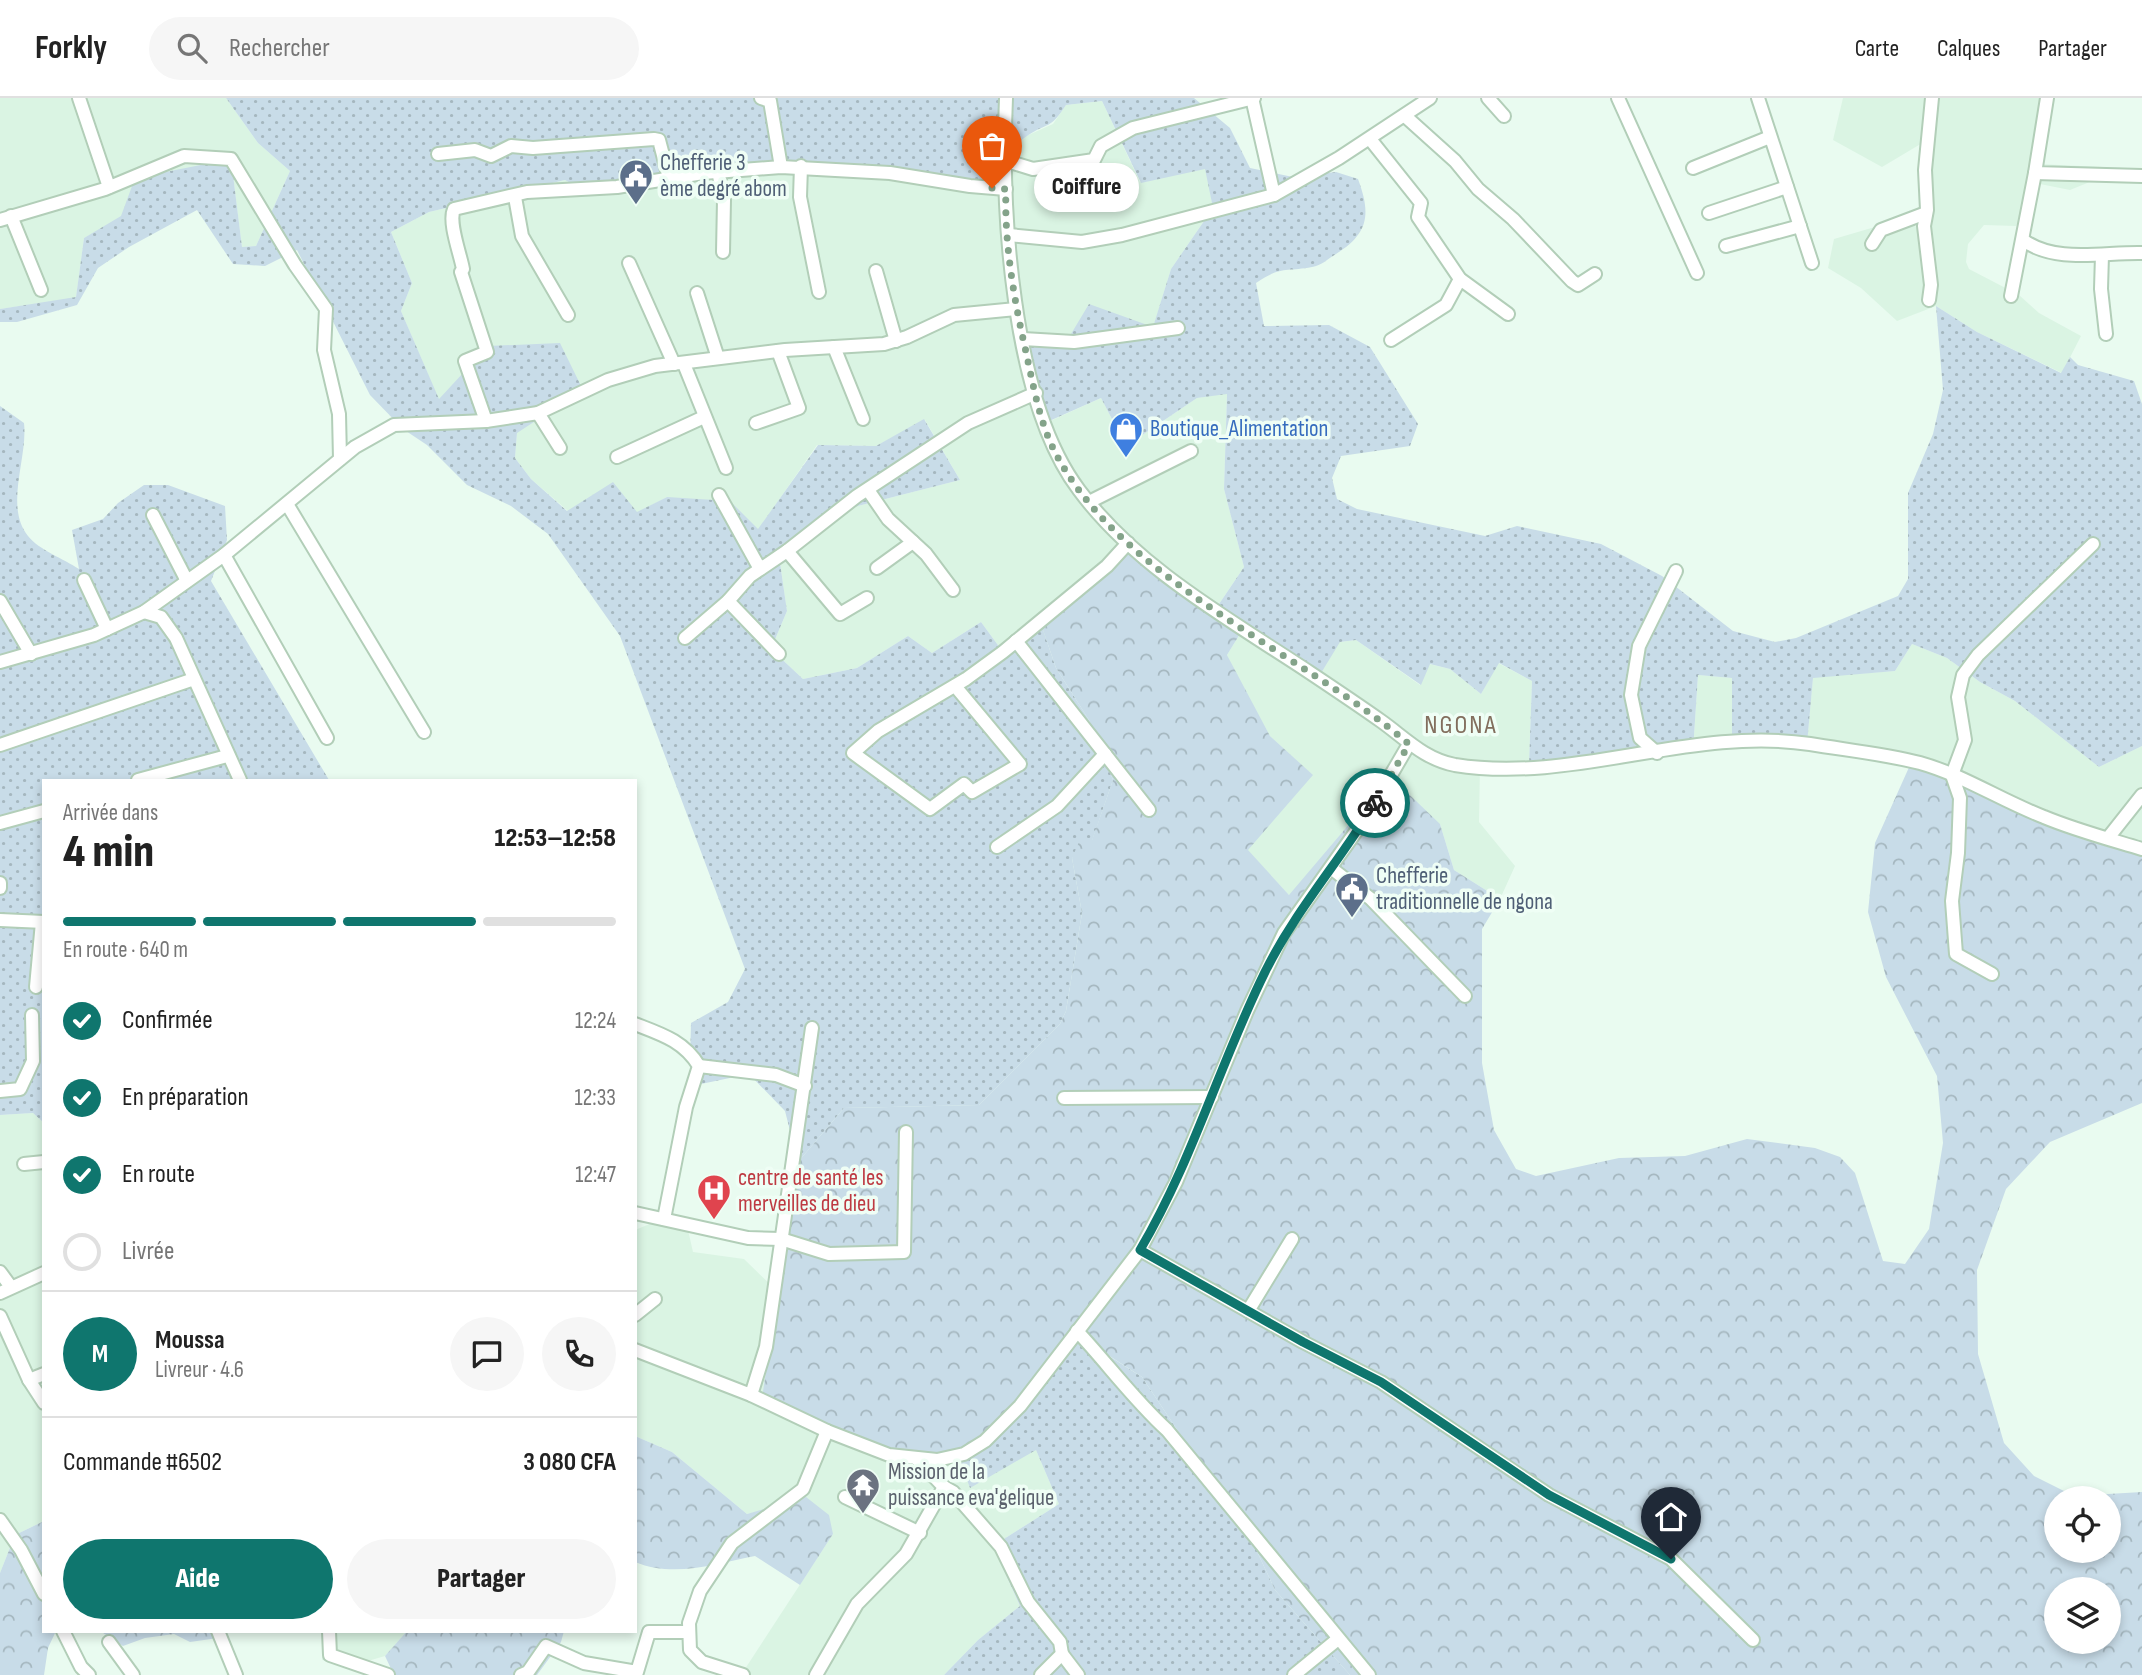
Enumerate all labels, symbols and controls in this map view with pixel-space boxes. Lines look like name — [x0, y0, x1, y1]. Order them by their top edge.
search box — [149, 17, 639, 80]
text: Forkly — [35, 28, 107, 68]
icon: search — [173, 29, 211, 67]
text: Rechercher — [229, 33, 330, 64]
text: Carte — [1855, 34, 1899, 63]
text: Calques — [1937, 34, 2000, 63]
text: Partager — [2038, 34, 2107, 63]
pin — [962, 116, 1022, 188]
icon: bag — [973, 127, 1011, 165]
place label: Chefferie 3 ème degré abom — [660, 149, 787, 203]
public building icon: Chefferie 3 ème degré abom — [617, 157, 655, 206]
callout: Coiffure — [1034, 164, 1139, 212]
text: Coiffure — [1052, 173, 1121, 201]
shop icon: Boutique_Alimentation — [1107, 410, 1145, 459]
place label: Boutique_Alimentation — [1150, 415, 1328, 443]
district label: NGONA — [1424, 710, 1498, 741]
courier — [1340, 768, 1410, 838]
icon: bike — [1356, 784, 1394, 822]
text: Arrivée dans — [63, 799, 158, 827]
text: 12:53–12:58 — [495, 823, 616, 854]
text: 4 min — [63, 825, 154, 880]
place label: Chefferie traditionnelle de ngona — [1376, 862, 1553, 916]
public building icon: Chefferie traditionnelle de ngona — [1333, 870, 1371, 919]
text: En route · 640 m — [63, 936, 188, 964]
icon: check — [63, 1002, 101, 1040]
text: Confirmée — [122, 1005, 213, 1036]
text: 12:24 — [575, 1007, 616, 1035]
icon: check — [63, 1079, 101, 1117]
text: En préparation — [122, 1082, 249, 1113]
text: 12:33 — [575, 1084, 616, 1112]
icon: check — [63, 1156, 101, 1194]
text: En route — [122, 1159, 195, 1190]
text: 12:47 — [575, 1161, 616, 1189]
place label: centre de santé les merveilles de dieu — [738, 1164, 884, 1218]
hospital icon: centre de santé les merveilles de dieu — [695, 1172, 733, 1221]
text: Livrée — [122, 1236, 174, 1267]
button: chat — [450, 1317, 524, 1391]
button: phone — [542, 1317, 616, 1391]
text: Moussa — [155, 1325, 225, 1356]
text: M — [92, 1339, 108, 1370]
text: Livreur · 4.6 — [155, 1356, 244, 1384]
text: Commande #6502 — [63, 1447, 222, 1478]
text: 3 080 CFA — [523, 1447, 616, 1478]
place label: Mission de la puissance eva'gelique — [888, 1458, 1054, 1512]
temple icon: Mission de la puissance eva'gelique — [844, 1466, 882, 1515]
map controls — [2044, 1486, 2121, 1654]
button: locate — [2044, 1486, 2121, 1563]
pin — [1641, 1487, 1701, 1559]
icon: home — [1652, 1498, 1690, 1536]
button: Aide — [63, 1539, 333, 1619]
button: Partager — [347, 1539, 616, 1619]
button: layers — [2044, 1577, 2121, 1654]

